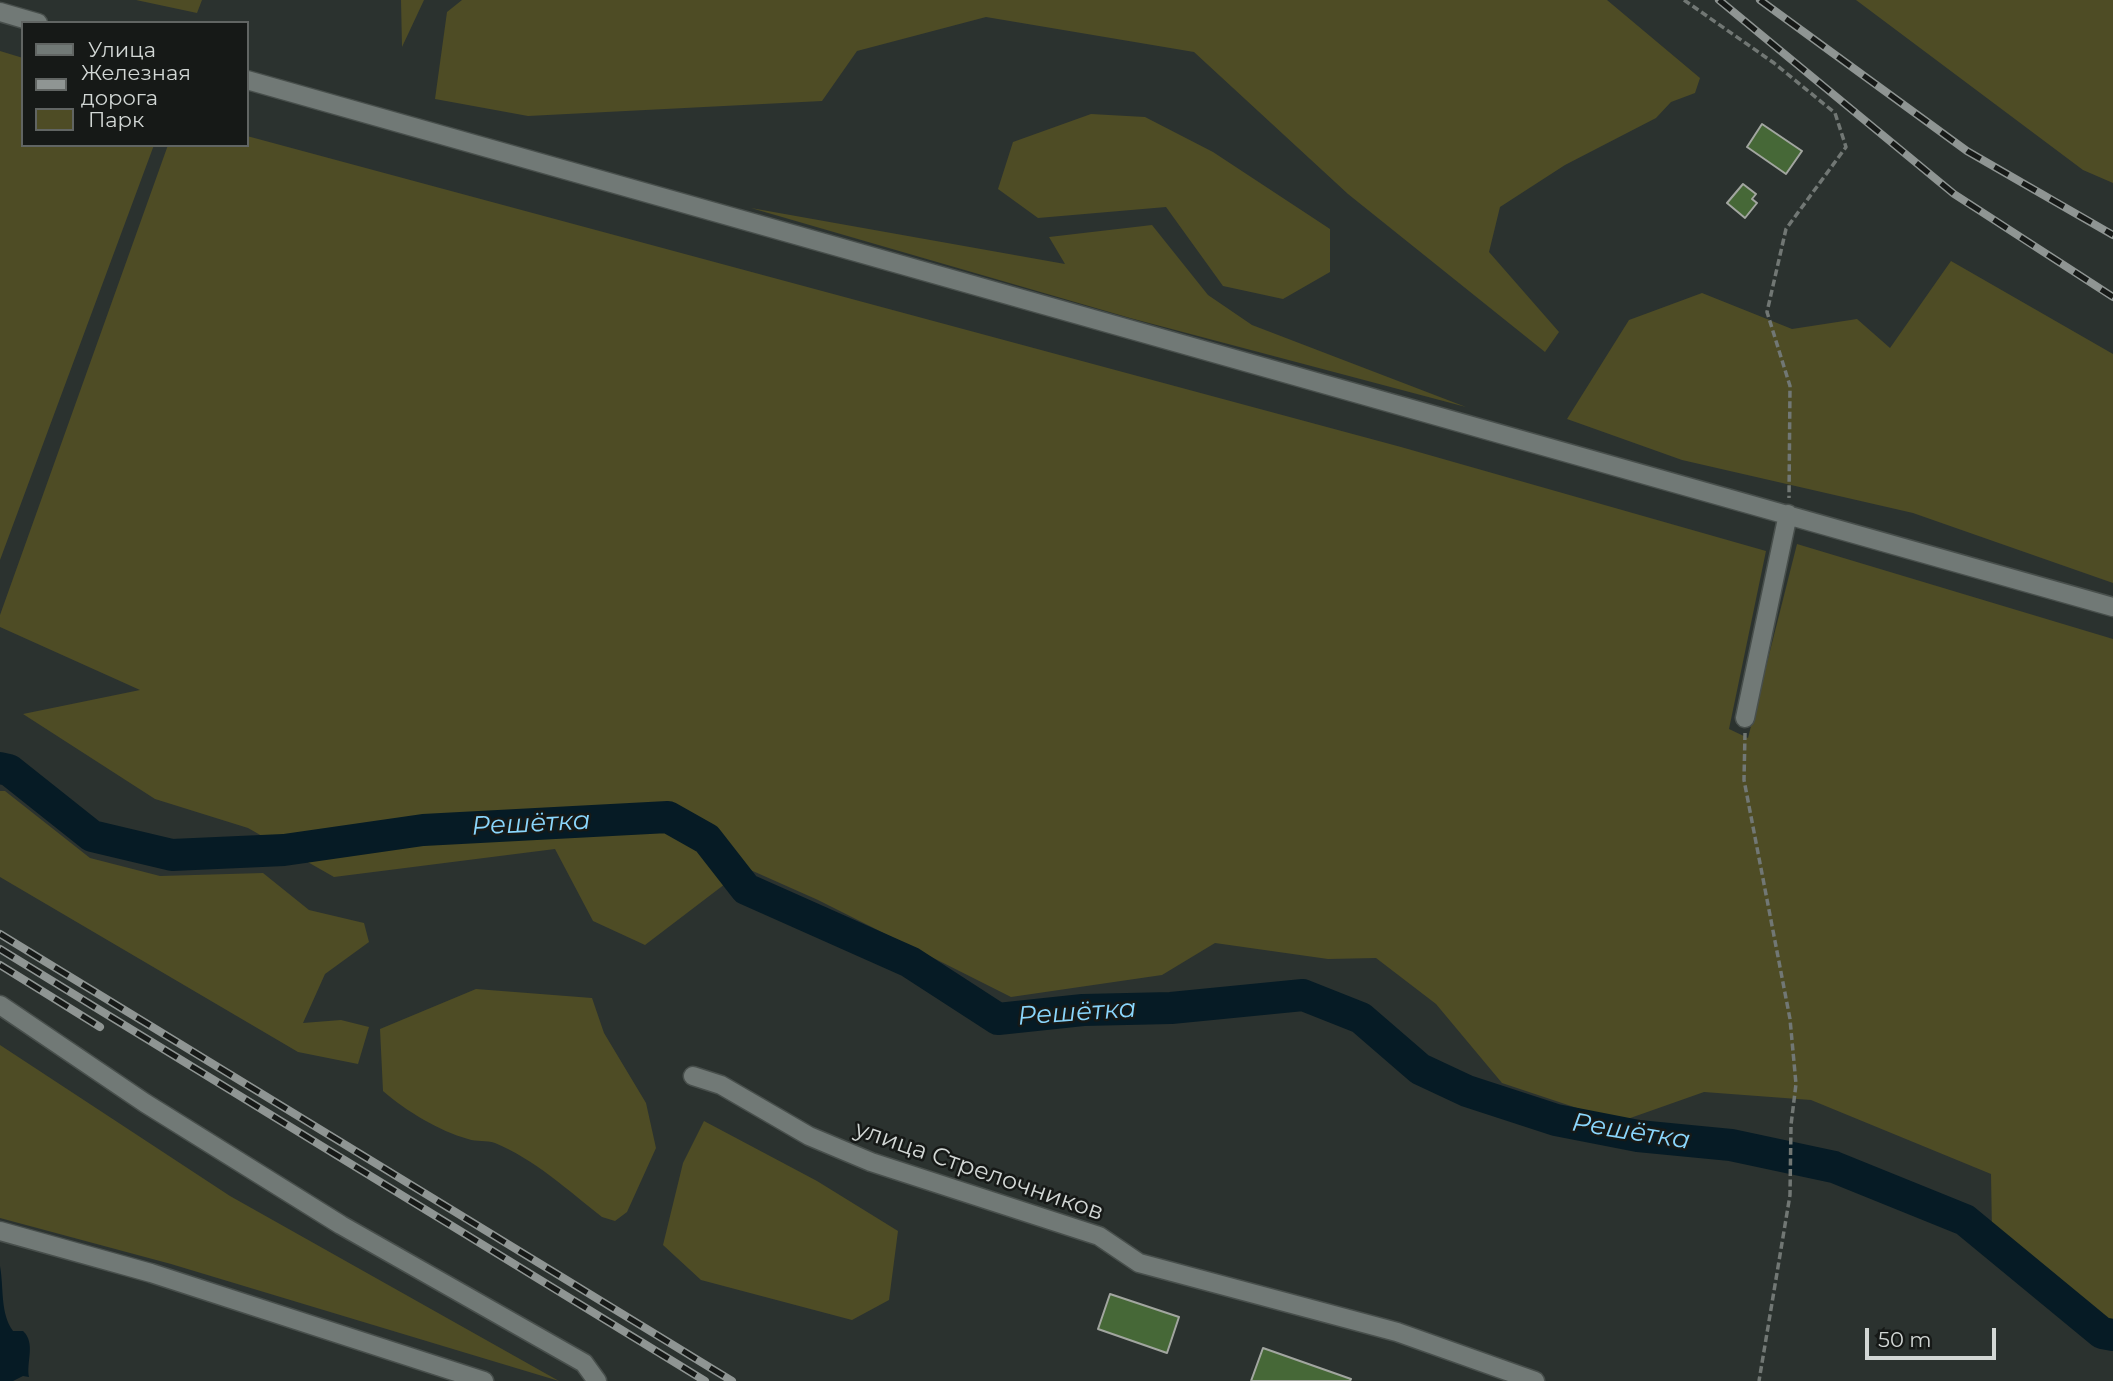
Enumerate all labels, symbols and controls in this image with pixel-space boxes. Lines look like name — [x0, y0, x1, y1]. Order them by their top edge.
legend — [21, 21, 248, 147]
text: Улица — [88, 37, 156, 62]
text: Железная дорога — [81, 60, 191, 110]
text: Парк — [88, 107, 144, 132]
water label: Решётка — [471, 805, 591, 843]
water label: Решётка — [1017, 993, 1137, 1033]
water label: Решётка — [1570, 1107, 1692, 1157]
street label: улица Стрелочников — [851, 1115, 1107, 1227]
scale bar — [1868, 1314, 1999, 1358]
text: 50 m — [1878, 1327, 1932, 1352]

